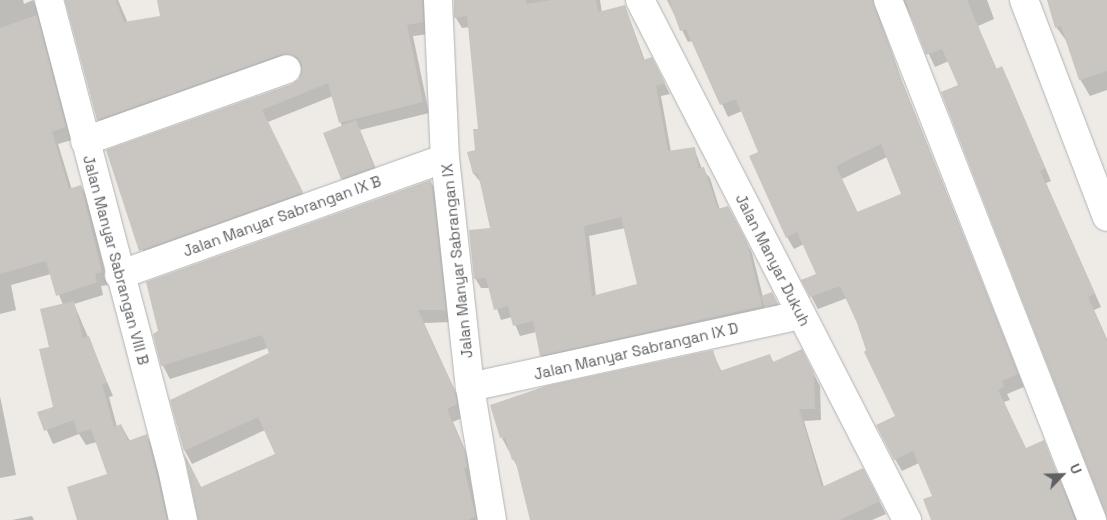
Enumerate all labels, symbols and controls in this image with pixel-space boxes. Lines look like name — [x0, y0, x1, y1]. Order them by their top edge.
street label: Jalan Manyar Sabrangan VIII B — [79, 153, 153, 367]
street label: Jalan Manyar Sabrangan IX — [438, 163, 476, 359]
street label: Jalan Manyar Sabrangan IX B — [180, 172, 384, 260]
street label: Jalan Manyar Dukuh — [732, 191, 814, 329]
street label: Jalan Manyar Sabrangan IX D — [532, 319, 740, 383]
north arrow — [1037, 450, 1087, 500]
text: U — [1066, 461, 1086, 477]

